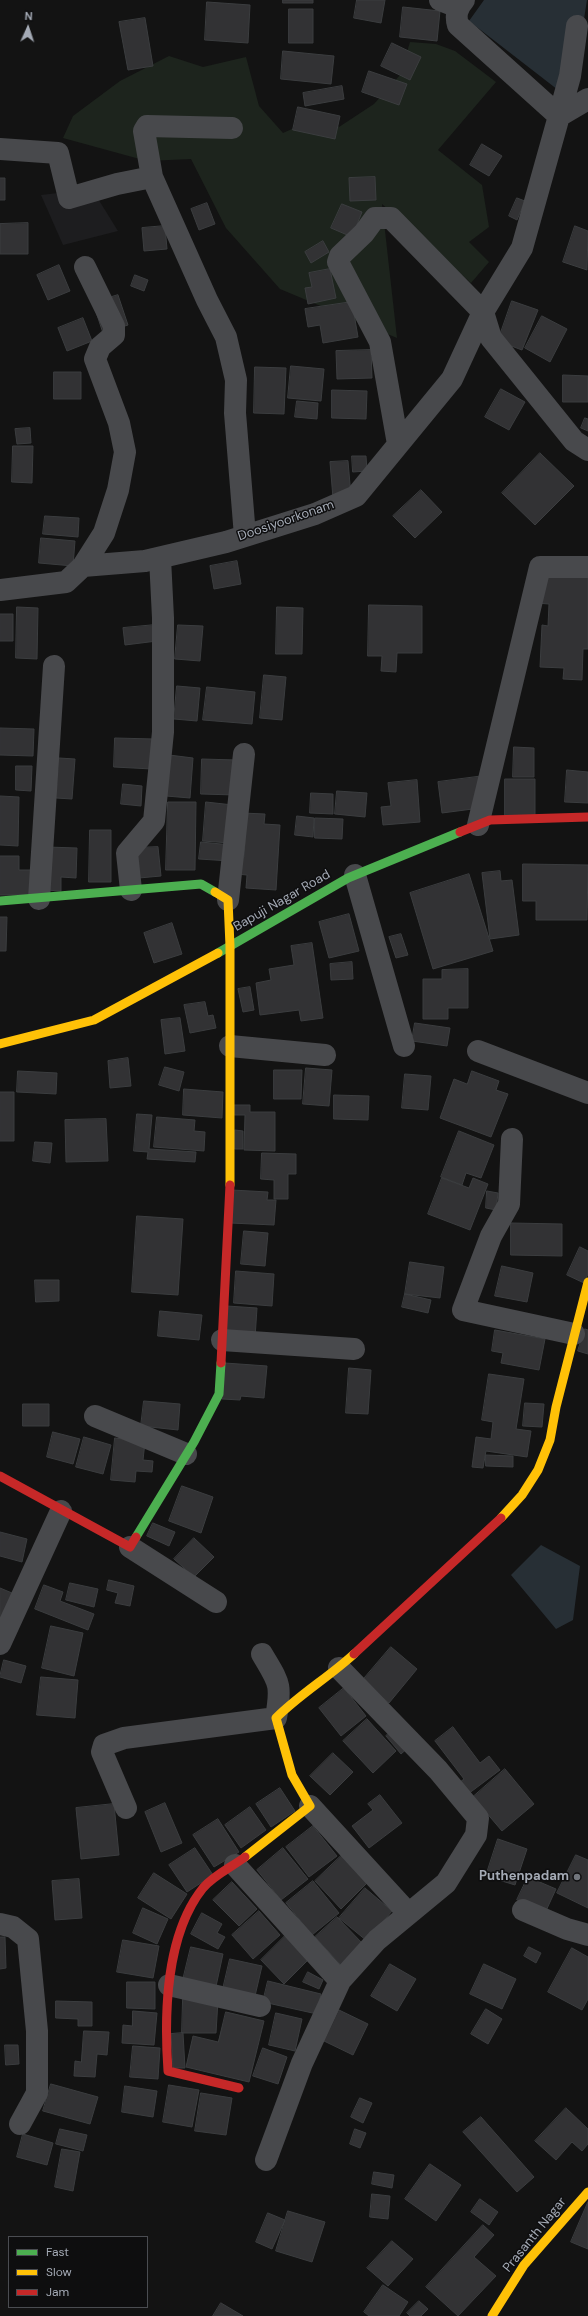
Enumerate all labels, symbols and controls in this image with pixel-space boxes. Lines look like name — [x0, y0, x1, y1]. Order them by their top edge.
north arrow — [8, 8, 48, 48]
text: N — [24, 9, 33, 23]
street label: Doosiyoorkonam — [236, 497, 336, 545]
street label: Bapuji Nagar Road — [231, 867, 333, 935]
place label: Puthenpadam — [479, 1869, 569, 1885]
marker: Puthenpadam — [572, 1872, 582, 1882]
street label: Prasanth Nagar — [500, 2194, 570, 2276]
legend — [8, 2236, 148, 2308]
text: Fast — [46, 2244, 69, 2260]
text: Slow — [46, 2264, 72, 2280]
text: Jam — [46, 2284, 69, 2300]

